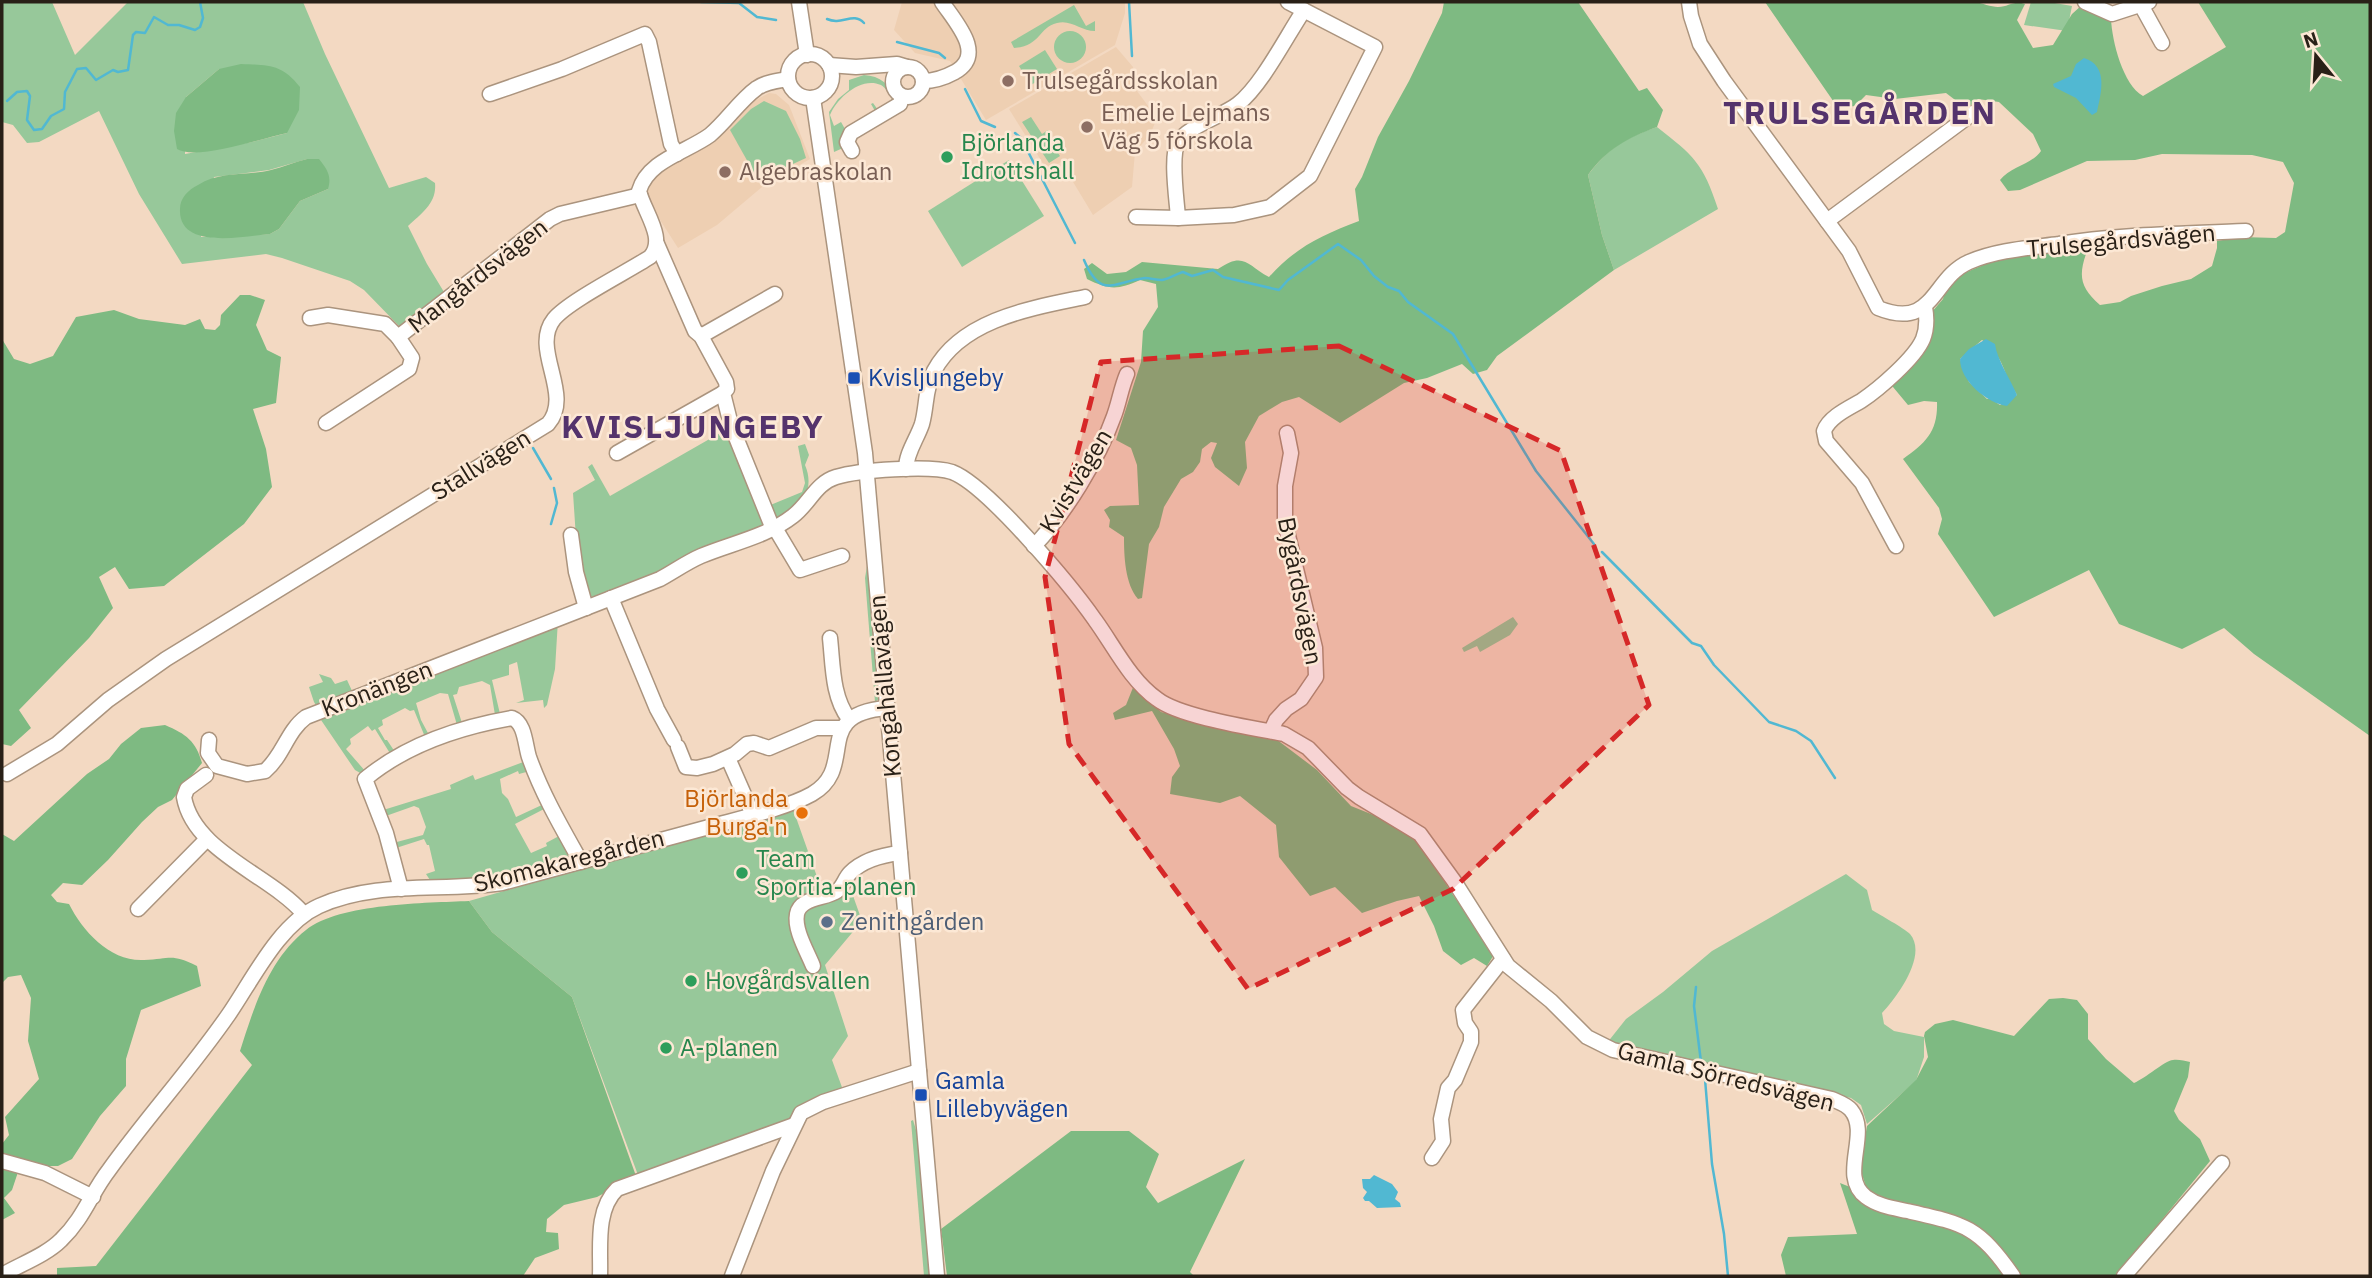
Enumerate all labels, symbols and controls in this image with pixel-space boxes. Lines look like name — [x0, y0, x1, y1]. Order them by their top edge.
north arrow — [2281, 21, 2351, 91]
text: N — [2300, 26, 2321, 53]
place label: Trulsegårdsskolan — [1022, 64, 1218, 96]
marker: Trulsegårdsskolan — [1000, 73, 1016, 89]
district label: TRULSEGÅRDEN — [1723, 91, 1997, 133]
place label: Emelie Lejmans Väg 5 förskola — [1101, 96, 1271, 156]
marker: Emelie Lejmans Väg 5 förskola — [1079, 119, 1095, 135]
place label: Björlanda Idrottshall — [961, 126, 1074, 186]
marker: Björlanda Idrottshall — [939, 149, 955, 165]
place label: Algebraskolan — [739, 155, 892, 187]
marker: Algebraskolan — [717, 164, 733, 180]
street label: Mangårdsvägen — [401, 211, 554, 340]
street label: Trulsegårdsvägen — [2025, 216, 2217, 264]
place label: Kvisljungeby — [868, 361, 1004, 393]
marker: Kvisljungeby — [846, 370, 862, 386]
district label: KVISLJUNGEBY — [561, 405, 825, 447]
street label: Stallvägen — [425, 421, 536, 507]
street label: Kvistvägen — [1031, 422, 1119, 539]
street label: Bygårdsvägen — [1271, 514, 1331, 667]
street label: Kongahällavägen — [860, 594, 908, 779]
street label: Kronängen — [317, 652, 437, 724]
place label: Björlanda Burga'n — [684, 782, 788, 842]
marker: Björlanda Burga'n — [794, 805, 810, 821]
street label: Skomakaregården — [470, 821, 667, 899]
place label: Team Sportia-planen — [756, 842, 917, 902]
marker: Team Sportia-planen — [734, 865, 750, 881]
place label: Zenithgården — [841, 905, 984, 937]
marker: Zenithgården — [819, 914, 835, 930]
place label: Hovgårdsvallen — [705, 964, 870, 996]
marker: Hovgårdsvallen — [683, 973, 699, 989]
place label: A-planen — [680, 1031, 778, 1063]
street label: Gamla Sörredsvägen — [1614, 1034, 1838, 1118]
marker: A-planen — [658, 1040, 674, 1056]
place label: Gamla Lillebyvägen — [935, 1064, 1069, 1124]
marker: Gamla Lillebyvägen — [913, 1087, 929, 1103]

